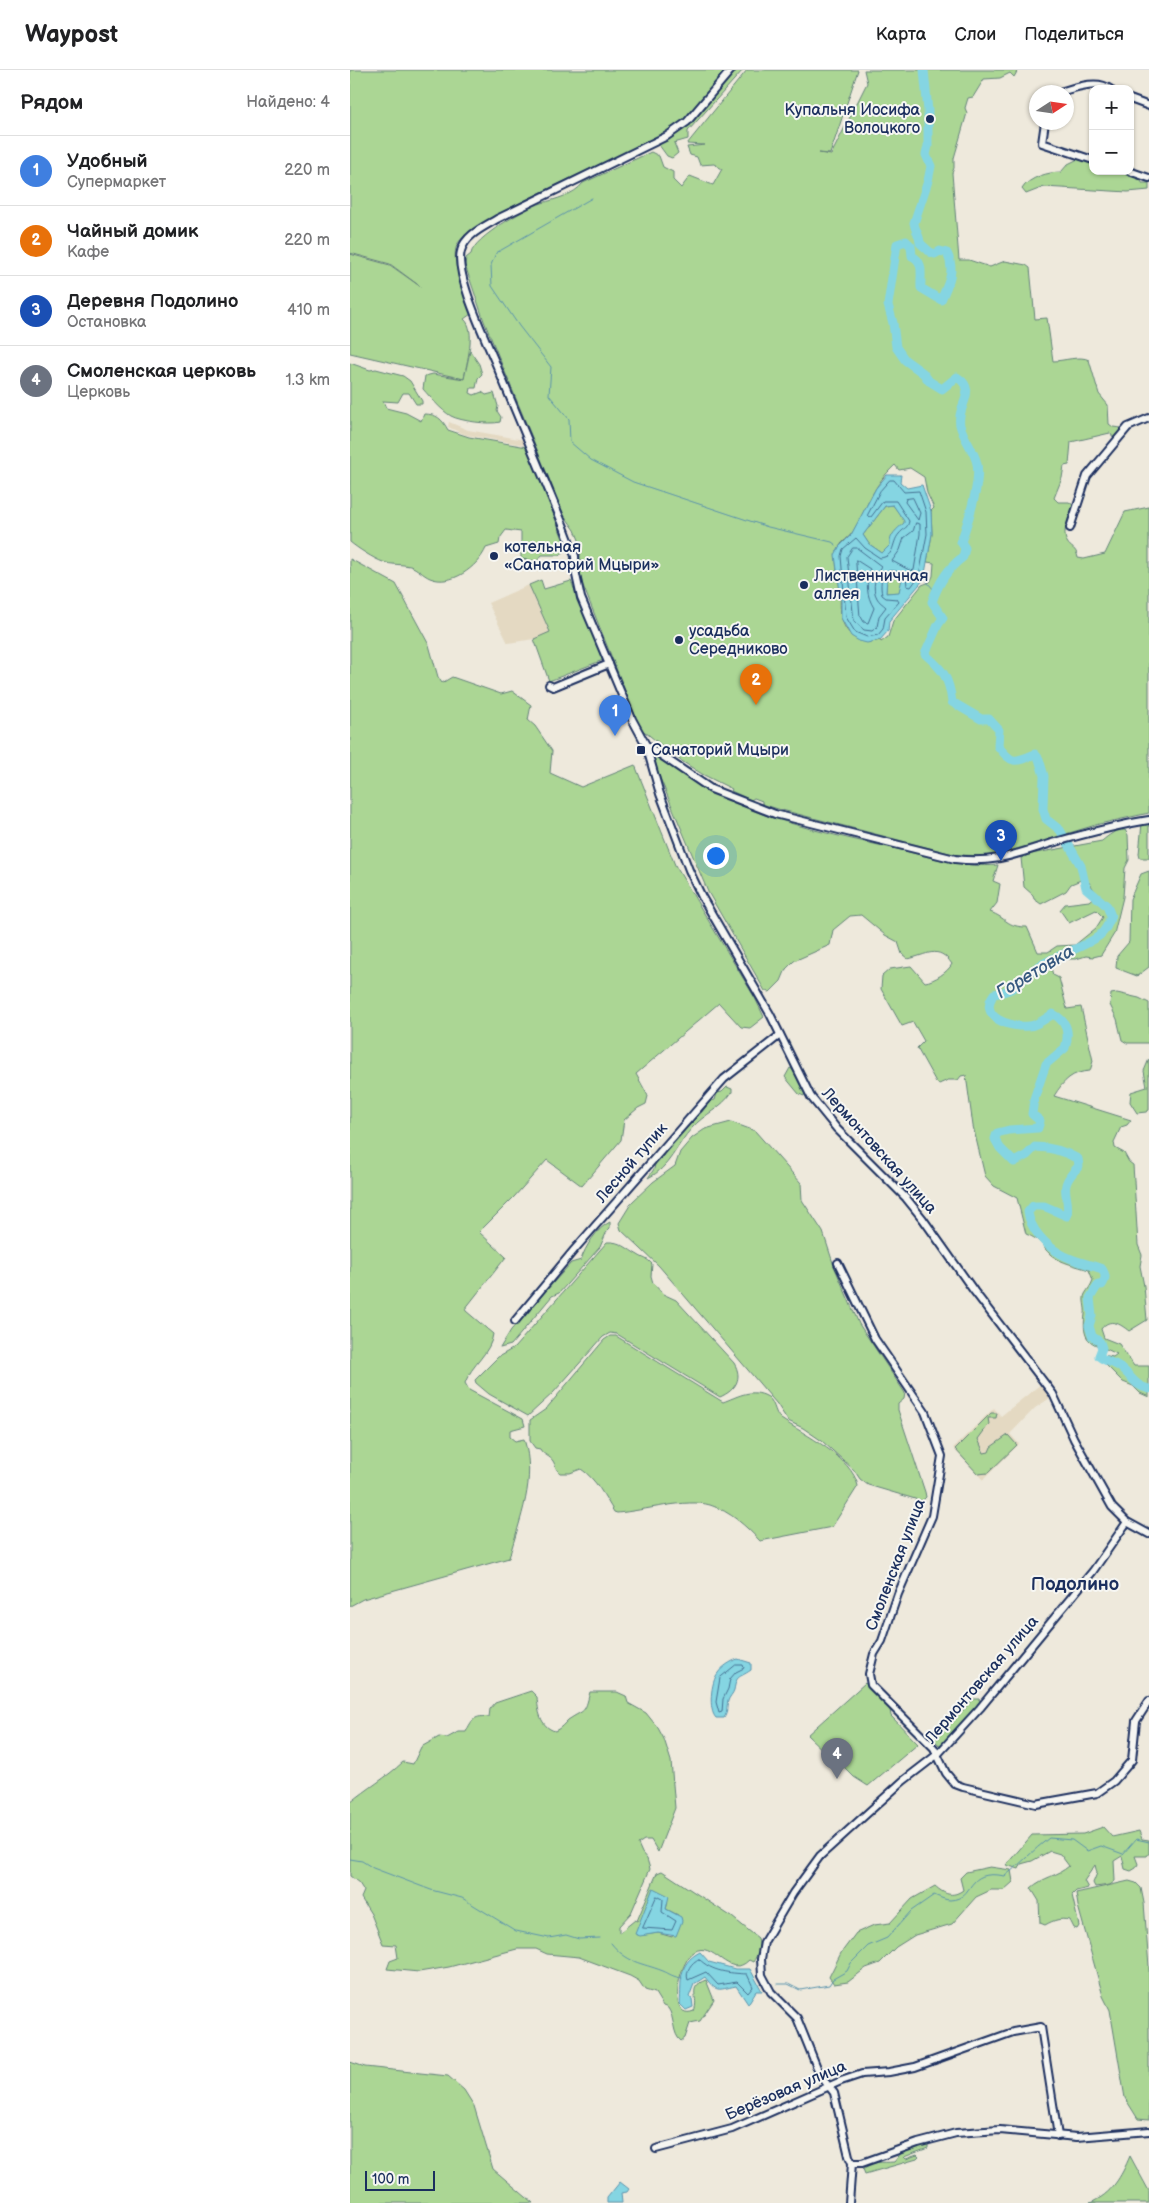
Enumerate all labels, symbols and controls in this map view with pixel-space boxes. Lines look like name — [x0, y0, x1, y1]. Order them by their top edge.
text: Waypost — [25, 20, 118, 49]
text: Карта — [876, 24, 926, 45]
text: Слои — [954, 24, 996, 45]
text: Поделиться — [1024, 24, 1124, 45]
north arrow — [1029, 85, 1074, 130]
map controls — [1089, 85, 1134, 175]
button: + — [1089, 85, 1134, 130]
text: Рядом — [20, 90, 83, 115]
text: Найдено: 4 — [246, 93, 330, 112]
place label: Купальня Иосифа Волоцкого — [784, 101, 921, 138]
marker: Купальня Иосифа Волоцкого — [924, 113, 936, 125]
button: − — [1089, 130, 1134, 175]
text: Удобный — [67, 150, 148, 173]
text: 1 — [33, 161, 39, 180]
text: 220 m — [284, 161, 330, 180]
text: Супермаркет — [67, 173, 166, 192]
text: Чайный домик — [67, 220, 198, 243]
text: 2 — [31, 231, 41, 250]
text: 220 m — [284, 231, 330, 250]
text: Кафе — [67, 243, 109, 262]
text: Деревня Подолино — [67, 290, 238, 313]
text: 3 — [31, 301, 41, 320]
text: 410 m — [287, 301, 330, 320]
text: Остановка — [67, 313, 146, 332]
text: Смоленская церковь — [67, 360, 256, 383]
text: 4 — [31, 371, 41, 390]
text: 1.3 km — [285, 371, 330, 390]
text: Церковь — [67, 383, 130, 402]
place label: котельная «Санаторий Мцыри» — [504, 538, 659, 575]
marker: котельная «Санаторий Мцыри» — [488, 550, 500, 562]
place label: Лиственничная аллея — [813, 567, 929, 604]
marker: Лиственничная аллея — [798, 579, 810, 591]
place label: усадьба Середниково — [689, 622, 788, 659]
marker: усадьба Середниково — [673, 634, 685, 646]
pin: 2 — [740, 664, 772, 705]
pin: 1 — [599, 695, 631, 736]
place label: Санаторий Мцыри — [651, 741, 789, 760]
marker: Санаторий Мцыри — [635, 744, 647, 756]
pin: 3 — [985, 820, 1017, 861]
your location — [703, 843, 729, 869]
water label: Горетовка — [992, 941, 1078, 1003]
street label: Лермонтовская улица — [817, 1083, 941, 1218]
street label: Лесной тупик — [592, 1119, 672, 1207]
street label: Смоленская улица — [862, 1496, 930, 1634]
district label: Подолино — [1031, 1573, 1119, 1596]
street label: Лермонтовская улица — [921, 1612, 1043, 1748]
pin: 4 — [821, 1738, 853, 1779]
street label: Берёзовая улица — [723, 2057, 850, 2125]
scale bar — [365, 2168, 435, 2191]
text: 100 m — [372, 2171, 409, 2188]

